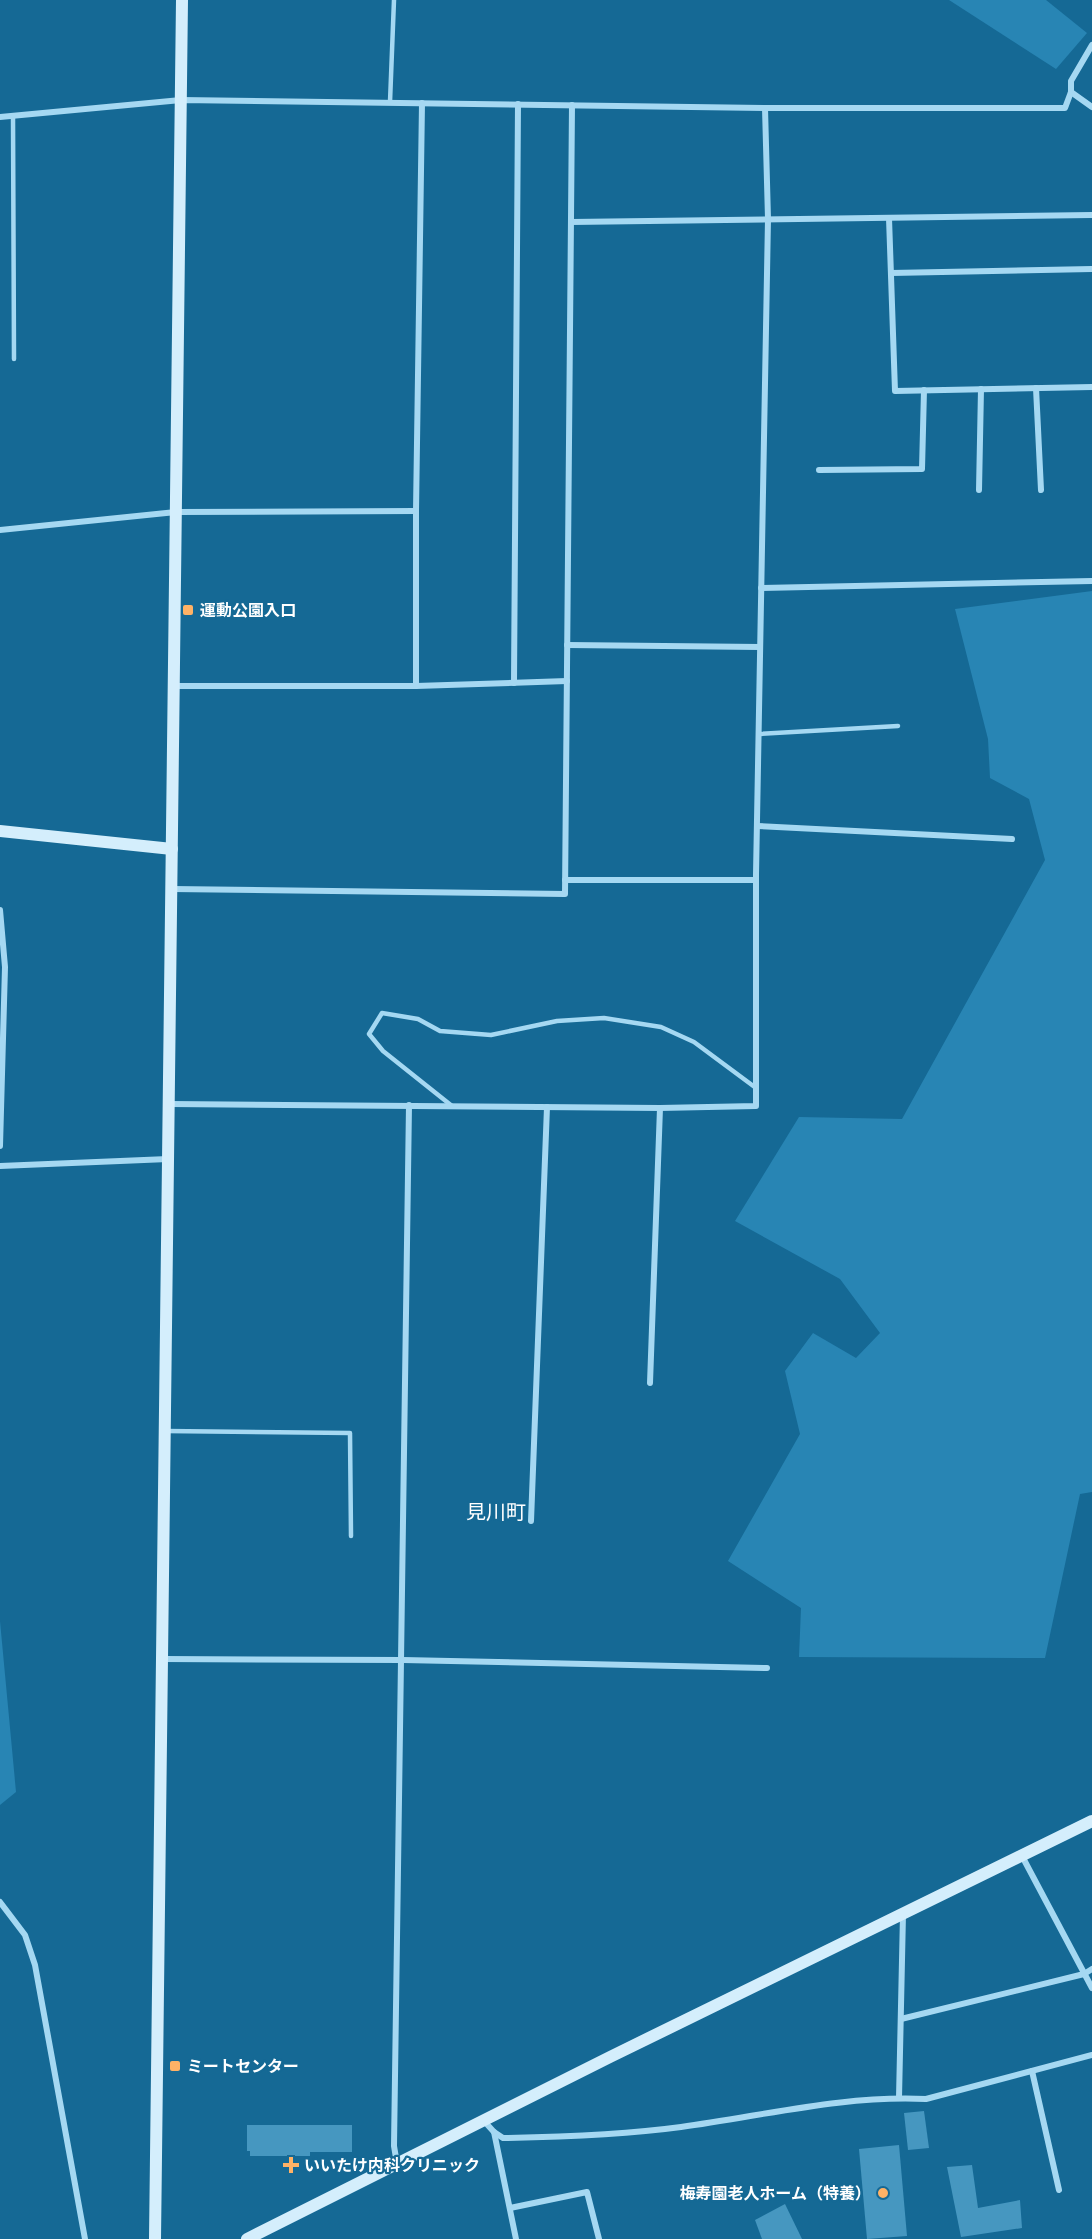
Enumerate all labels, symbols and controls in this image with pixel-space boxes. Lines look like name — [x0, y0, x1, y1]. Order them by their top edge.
place label: 運動公園入口 — [200, 601, 296, 620]
marker: 運動公園入口 — [181, 603, 195, 617]
district label: 見川町 — [466, 1500, 526, 1524]
place label: ミートセンター — [187, 2057, 299, 2076]
marker: ミートセンター — [168, 2059, 182, 2073]
marker: いいたけ内科クリニック — [282, 2156, 300, 2174]
place label: いいたけ内科クリニック — [304, 2156, 480, 2175]
place label: 梅寿園老人ホーム（特養） — [679, 2184, 871, 2203]
marker: 梅寿園老人ホーム（特養） — [876, 2186, 890, 2200]

